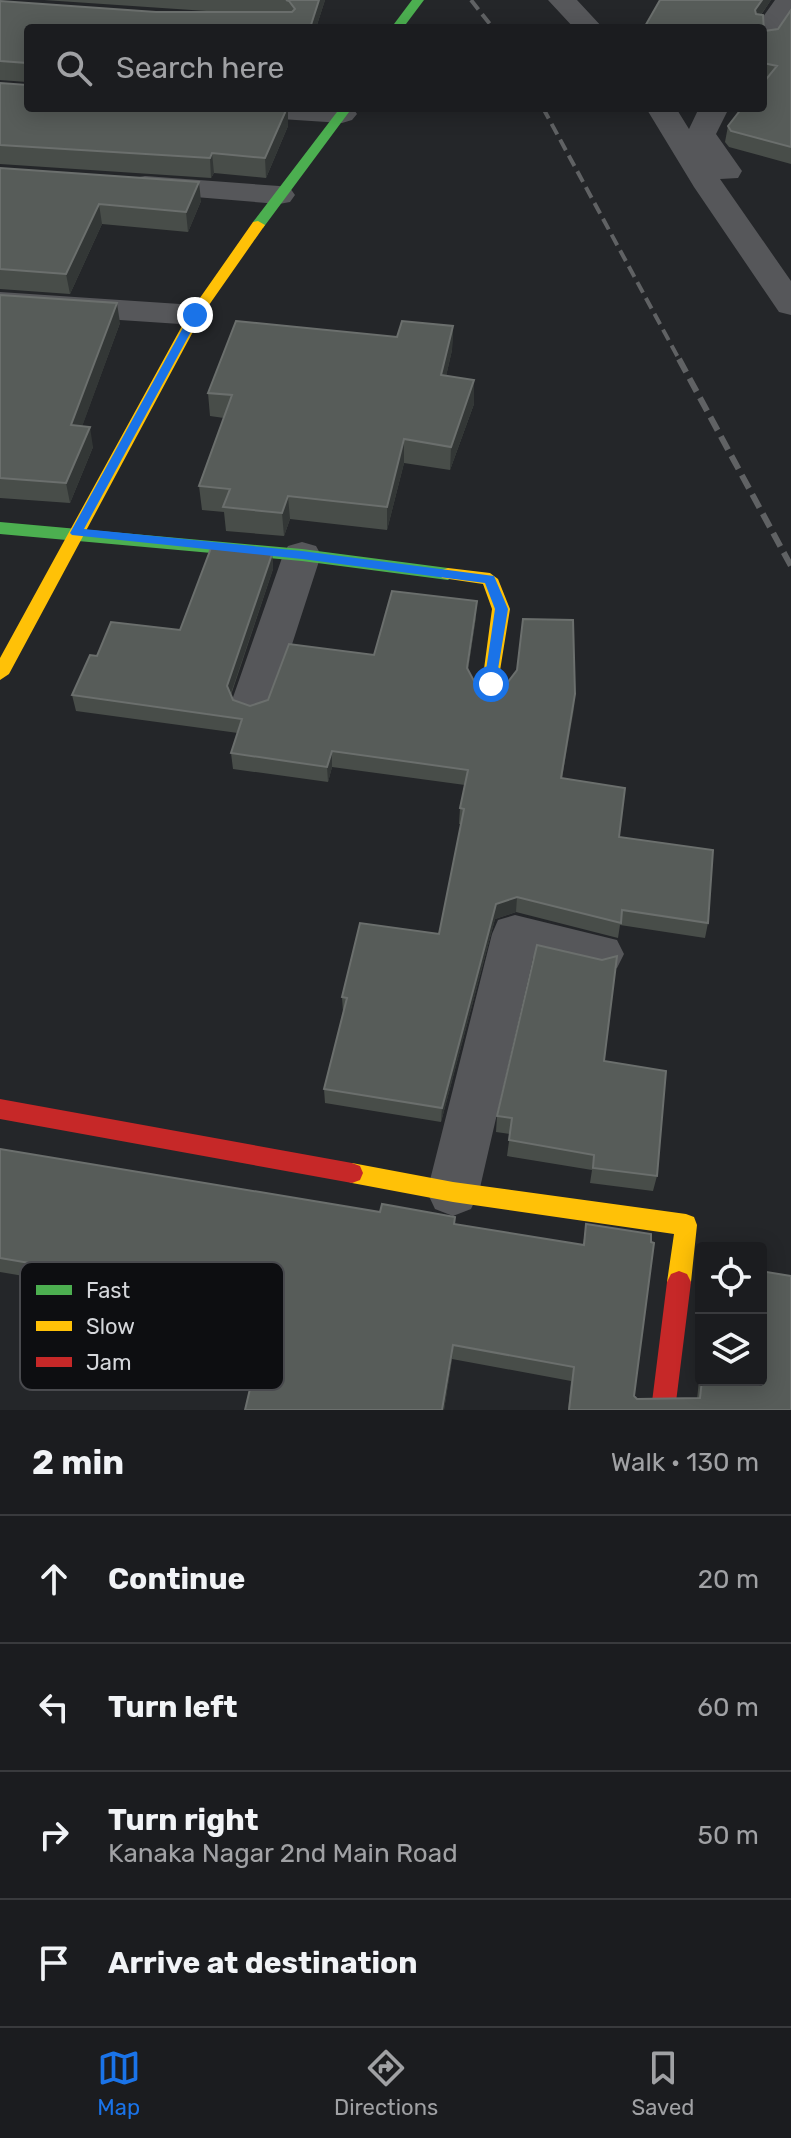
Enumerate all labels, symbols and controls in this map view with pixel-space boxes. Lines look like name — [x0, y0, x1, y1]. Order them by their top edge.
search box — [24, 24, 767, 112]
icon: search — [52, 46, 96, 90]
text: Search here — [116, 50, 284, 86]
route end — [177, 297, 213, 333]
route start — [473, 666, 509, 702]
map controls — [695, 1242, 767, 1386]
button: locate — [695, 1242, 767, 1314]
legend — [20, 1262, 284, 1390]
text: Fast — [86, 1277, 131, 1304]
text: Slow — [86, 1313, 135, 1340]
button: layers — [695, 1314, 767, 1386]
text: Jam — [86, 1349, 132, 1376]
text: 2 min — [32, 1442, 124, 1483]
text: Walk · 130 m — [611, 1447, 759, 1478]
icon: ahead — [32, 1557, 76, 1601]
text: Continue — [108, 1561, 245, 1597]
text: 20 m — [698, 1564, 759, 1595]
icon: left — [32, 1685, 76, 1729]
text: Turn left — [108, 1689, 238, 1725]
text: 60 m — [697, 1692, 759, 1723]
text: Turn right — [108, 1802, 259, 1838]
icon: right — [32, 1813, 76, 1857]
text: 50 m — [698, 1820, 759, 1851]
text: Kanaka Nagar 2nd Main Road — [108, 1838, 458, 1869]
icon: arrive — [32, 1941, 76, 1985]
text: Arrive at destination — [108, 1945, 418, 1981]
tab: Map — [97, 2046, 141, 2121]
tab: Directions — [334, 2046, 438, 2121]
tab: Saved — [632, 2046, 694, 2121]

